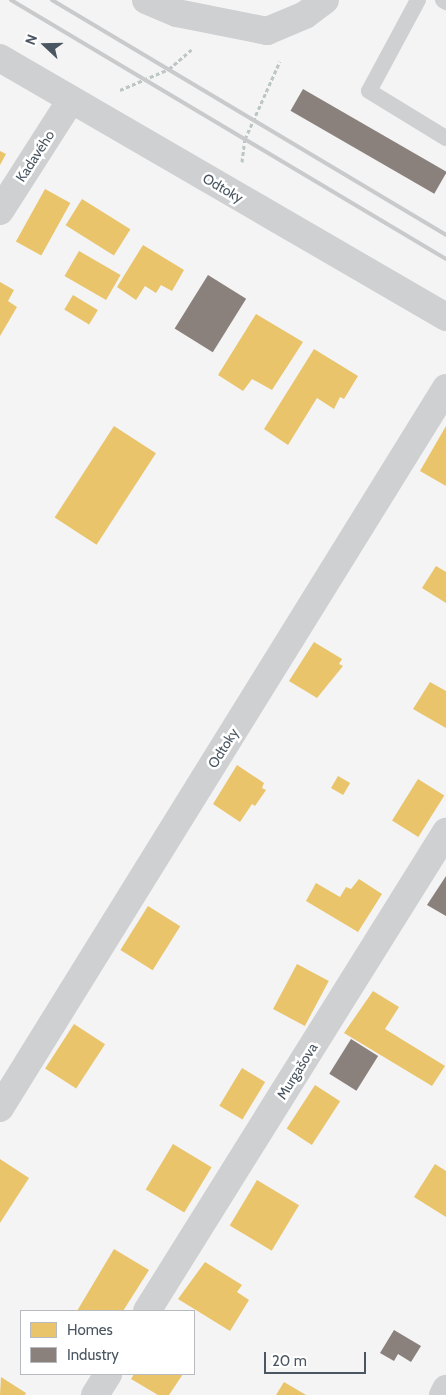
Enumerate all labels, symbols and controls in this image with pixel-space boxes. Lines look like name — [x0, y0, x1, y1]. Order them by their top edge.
north arrow — [20, 20, 70, 70]
text: N — [21, 32, 41, 47]
street label: Kadavého — [12, 127, 58, 185]
street label: Odtoky — [200, 170, 246, 206]
street label: Odtoky — [204, 725, 242, 771]
street label: Murgašova — [273, 1040, 321, 1102]
legend — [20, 1310, 195, 1375]
text: Homes — [67, 1321, 113, 1339]
scale bar — [266, 1342, 368, 1374]
text: Industry — [67, 1346, 119, 1364]
text: 20 m — [272, 1352, 307, 1370]

